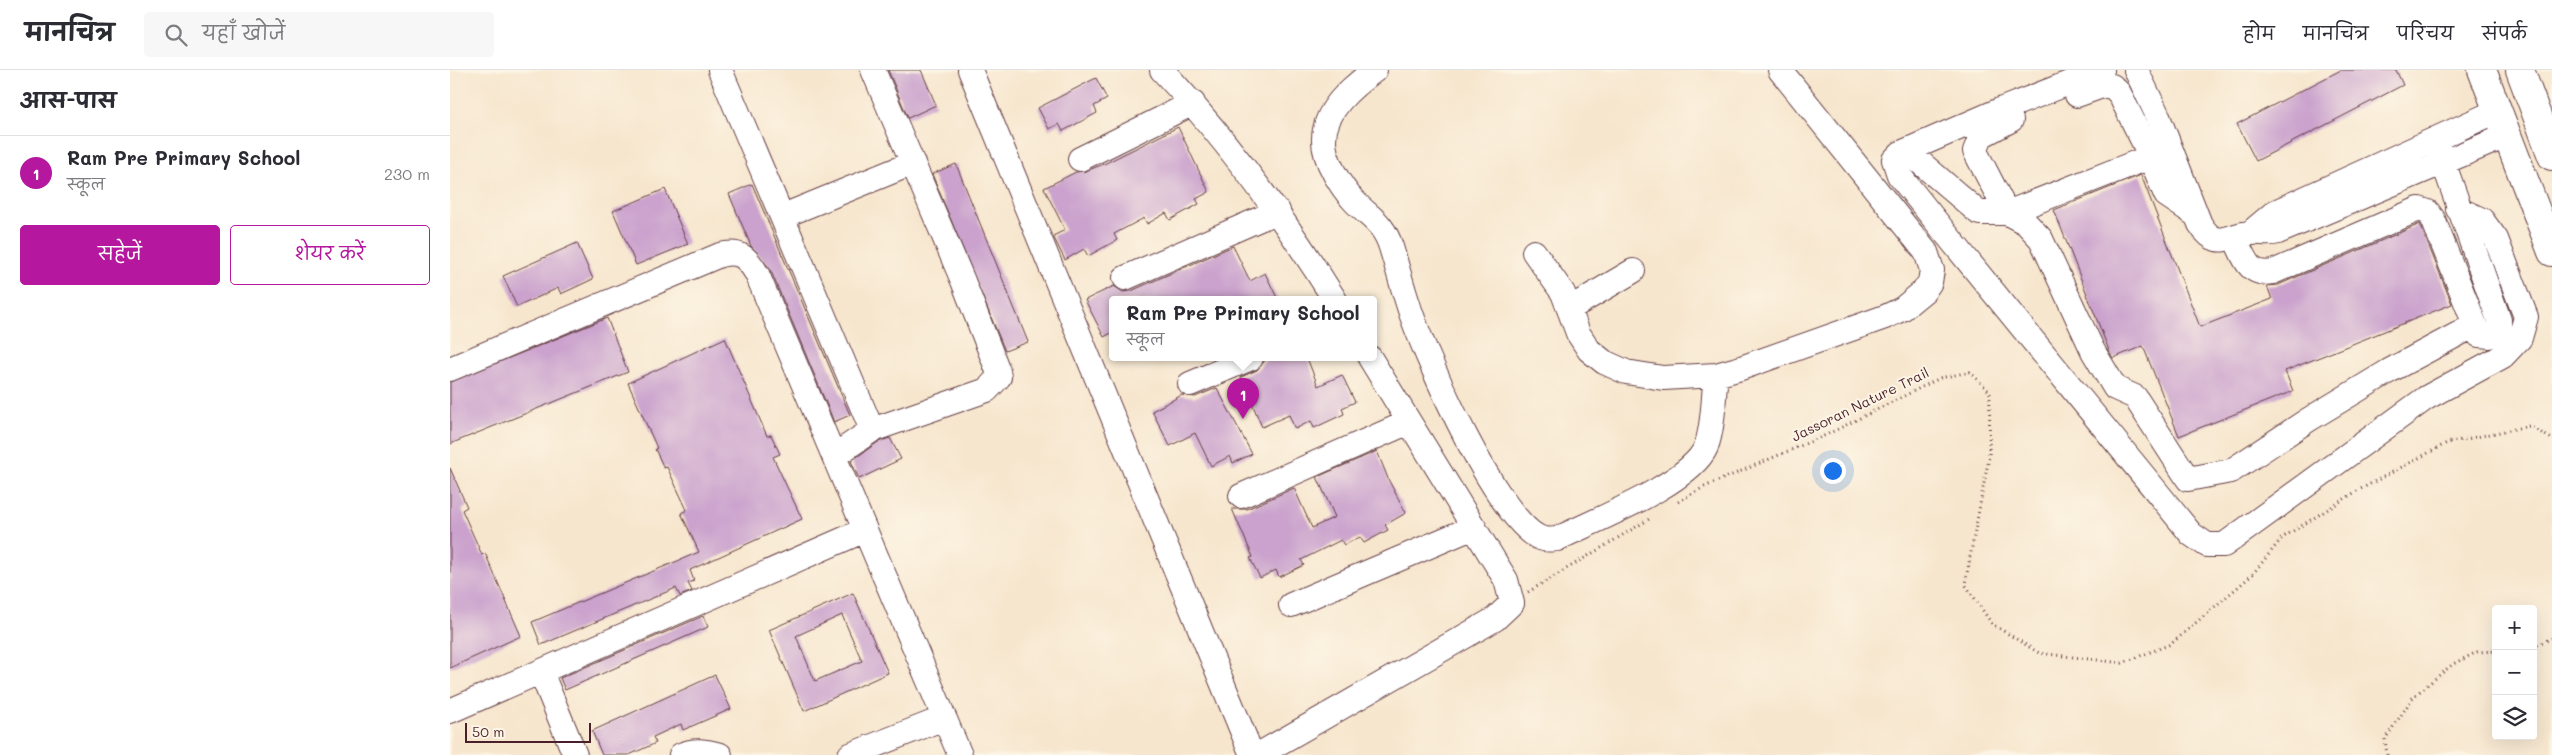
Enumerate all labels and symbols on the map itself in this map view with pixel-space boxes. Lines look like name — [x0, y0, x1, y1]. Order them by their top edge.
street label: Jassoran Nature Trail — [1788, 362, 1932, 446]
pin: 1 — [1227, 378, 1259, 419]
your location — [1820, 458, 1846, 484]
scale bar — [465, 720, 591, 743]

